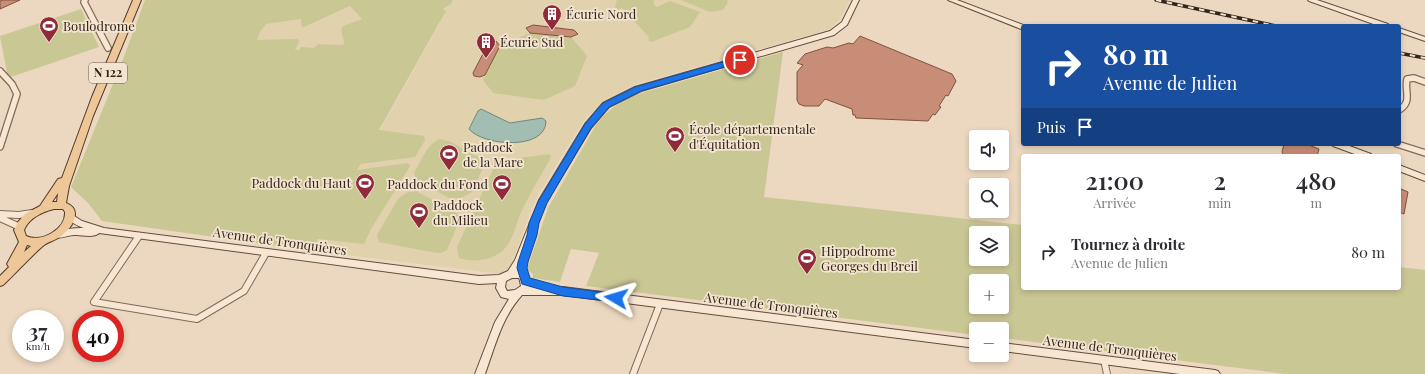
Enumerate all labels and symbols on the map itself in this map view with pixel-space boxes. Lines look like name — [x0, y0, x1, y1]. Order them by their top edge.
building icon: Écurie Nord — [541, 3, 563, 31]
place label: Écurie Nord — [566, 5, 637, 22]
sports icon: Boulodrome — [38, 15, 60, 43]
place label: Boulodrome — [63, 17, 135, 34]
building icon: Écurie Sud — [475, 31, 497, 59]
place label: Écurie Sud — [500, 33, 564, 50]
pin — [723, 43, 757, 77]
road number: N 122 — [89, 63, 127, 83]
place label: École départementale d'Équitation — [689, 120, 816, 152]
sports icon: École départementale d'Équitation — [664, 125, 686, 153]
place label: Paddock de la Mare — [463, 138, 524, 170]
sports icon: Paddock de la Mare — [438, 143, 460, 171]
sports icon: Paddock du Haut — [354, 172, 376, 200]
sports icon: Paddock du Fond — [491, 173, 513, 201]
place label: Paddock du Haut — [251, 174, 351, 191]
place label: Paddock du Fond — [387, 175, 488, 192]
place label: Paddock du Milieu — [433, 196, 489, 228]
sports icon: Paddock du Milieu — [408, 201, 430, 229]
street label: Avenue de Tronquières — [211, 223, 348, 258]
place label: Hippodrome Georges du Breil — [821, 242, 918, 274]
sports icon: Hippodrome Georges du Breil — [796, 247, 818, 275]
position arrow — [595, 277, 637, 319]
street label: Avenue de Tronquières — [702, 288, 839, 321]
speed limit sign: 40 — [72, 310, 124, 362]
street label: Avenue de Tronquières — [1041, 331, 1178, 364]

